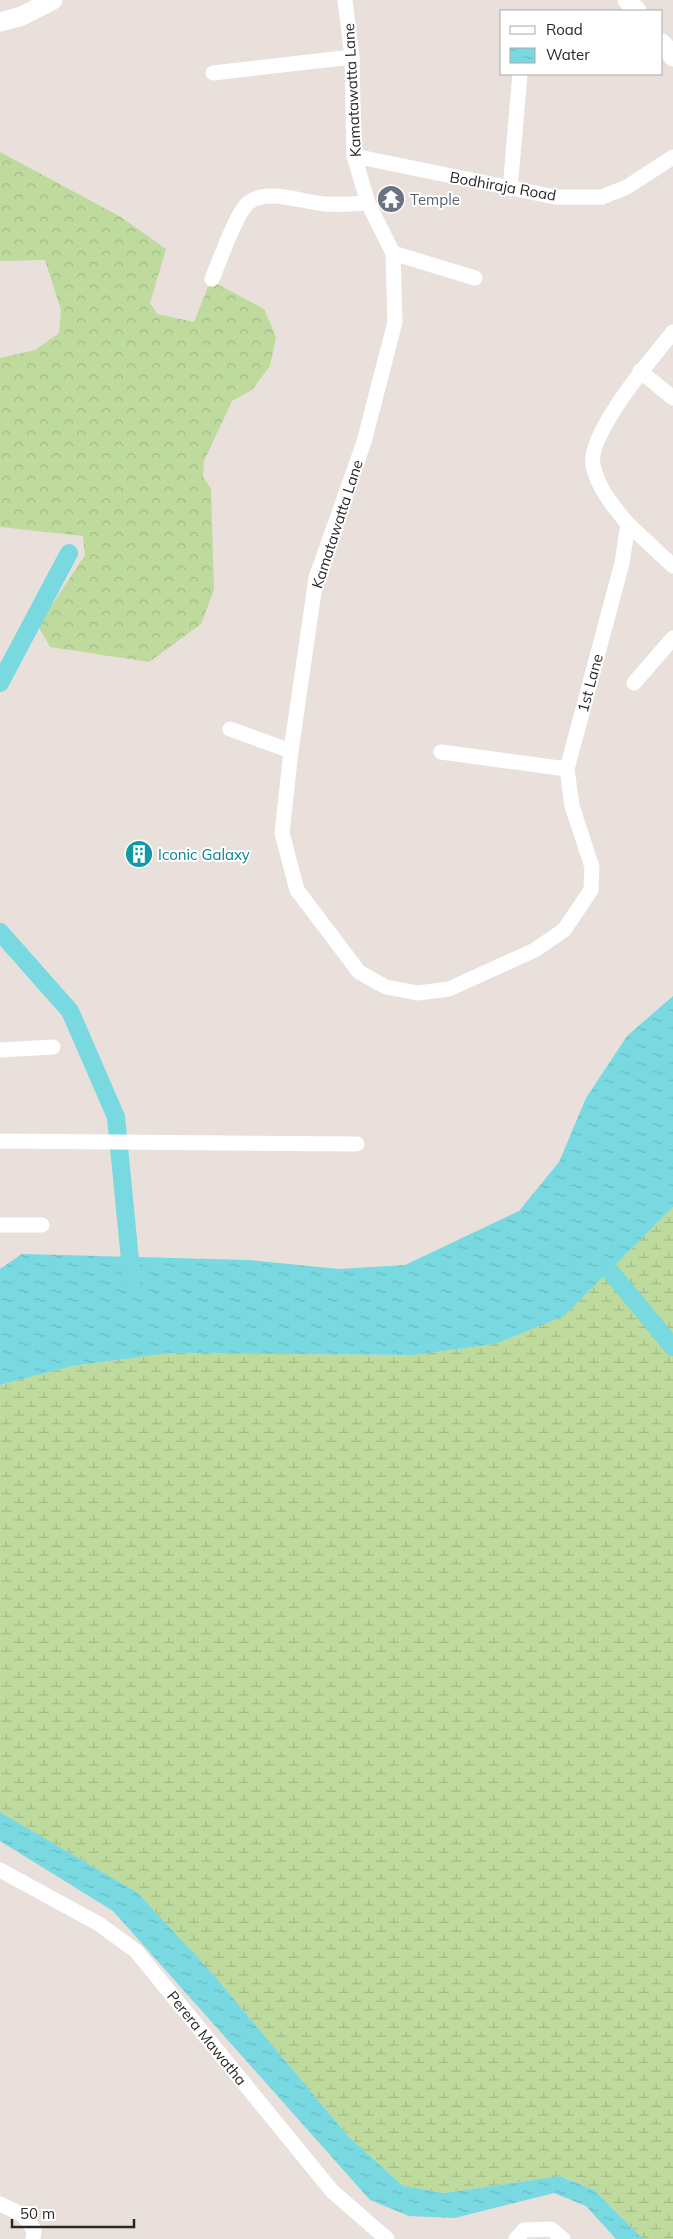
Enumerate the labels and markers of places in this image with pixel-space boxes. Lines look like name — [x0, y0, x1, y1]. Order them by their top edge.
temple icon: Temple — [376, 184, 406, 214]
place label: Temple — [410, 190, 460, 209]
building icon: Iconic Galaxy — [124, 839, 154, 869]
place label: Iconic Galaxy — [158, 845, 250, 864]

